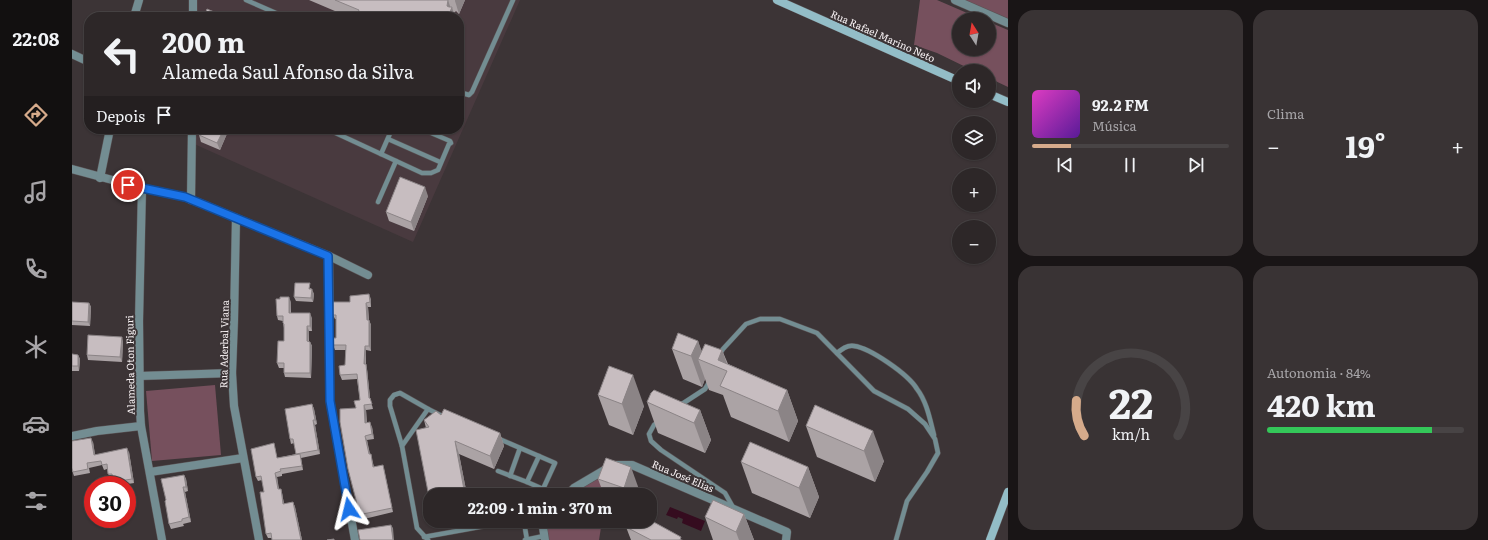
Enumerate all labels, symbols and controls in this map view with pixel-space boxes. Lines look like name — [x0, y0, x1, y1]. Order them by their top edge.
street label: Rua Rafael Marino Neto — [829, 6, 938, 65]
north arrow — [952, 12, 996, 56]
map controls — [952, 12, 996, 264]
text: 200 m — [162, 20, 245, 62]
text: 22:08 — [13, 25, 59, 52]
icon: left — [96, 28, 148, 80]
text: Alameda Saul Afonso da Silva — [162, 58, 414, 85]
button: sound — [952, 64, 996, 108]
text: 92.2 FM — [1092, 93, 1149, 116]
icon: directions — [22, 101, 50, 129]
text: Depois — [96, 104, 145, 127]
icon: arrive — [153, 104, 175, 126]
text: Clima — [1267, 104, 1304, 123]
button: layers — [952, 116, 996, 160]
text: Música — [1092, 116, 1137, 135]
text: 19° — [1345, 123, 1386, 167]
text: − — [1267, 129, 1280, 162]
text: + — [1451, 129, 1464, 162]
icon: previous — [1054, 154, 1076, 176]
icon: pause — [1119, 154, 1141, 176]
icon: next — [1185, 154, 1207, 176]
pin — [111, 168, 145, 202]
button: + — [952, 168, 996, 212]
icon: arrive — [117, 174, 139, 196]
icon: music — [22, 178, 50, 206]
button: − — [952, 220, 996, 264]
icon: phone — [22, 255, 50, 283]
street label: Rua Aderbal Viana — [215, 299, 232, 388]
street label: Alameda Oton Figuri — [121, 314, 138, 415]
icon: climate — [22, 333, 50, 361]
text: Autonomia · 84% — [1267, 363, 1371, 382]
text: 22 — [1108, 370, 1153, 432]
text: 420 km — [1267, 382, 1376, 426]
icon: car — [22, 410, 50, 438]
text: km/h — [1111, 423, 1150, 444]
street label: Rua José Elias — [650, 456, 717, 496]
speed limit sign: 30 — [84, 476, 136, 528]
icon: filters — [22, 487, 50, 515]
position arrow — [328, 488, 370, 530]
text: 22:09 · 1 min · 370 m — [468, 496, 612, 519]

